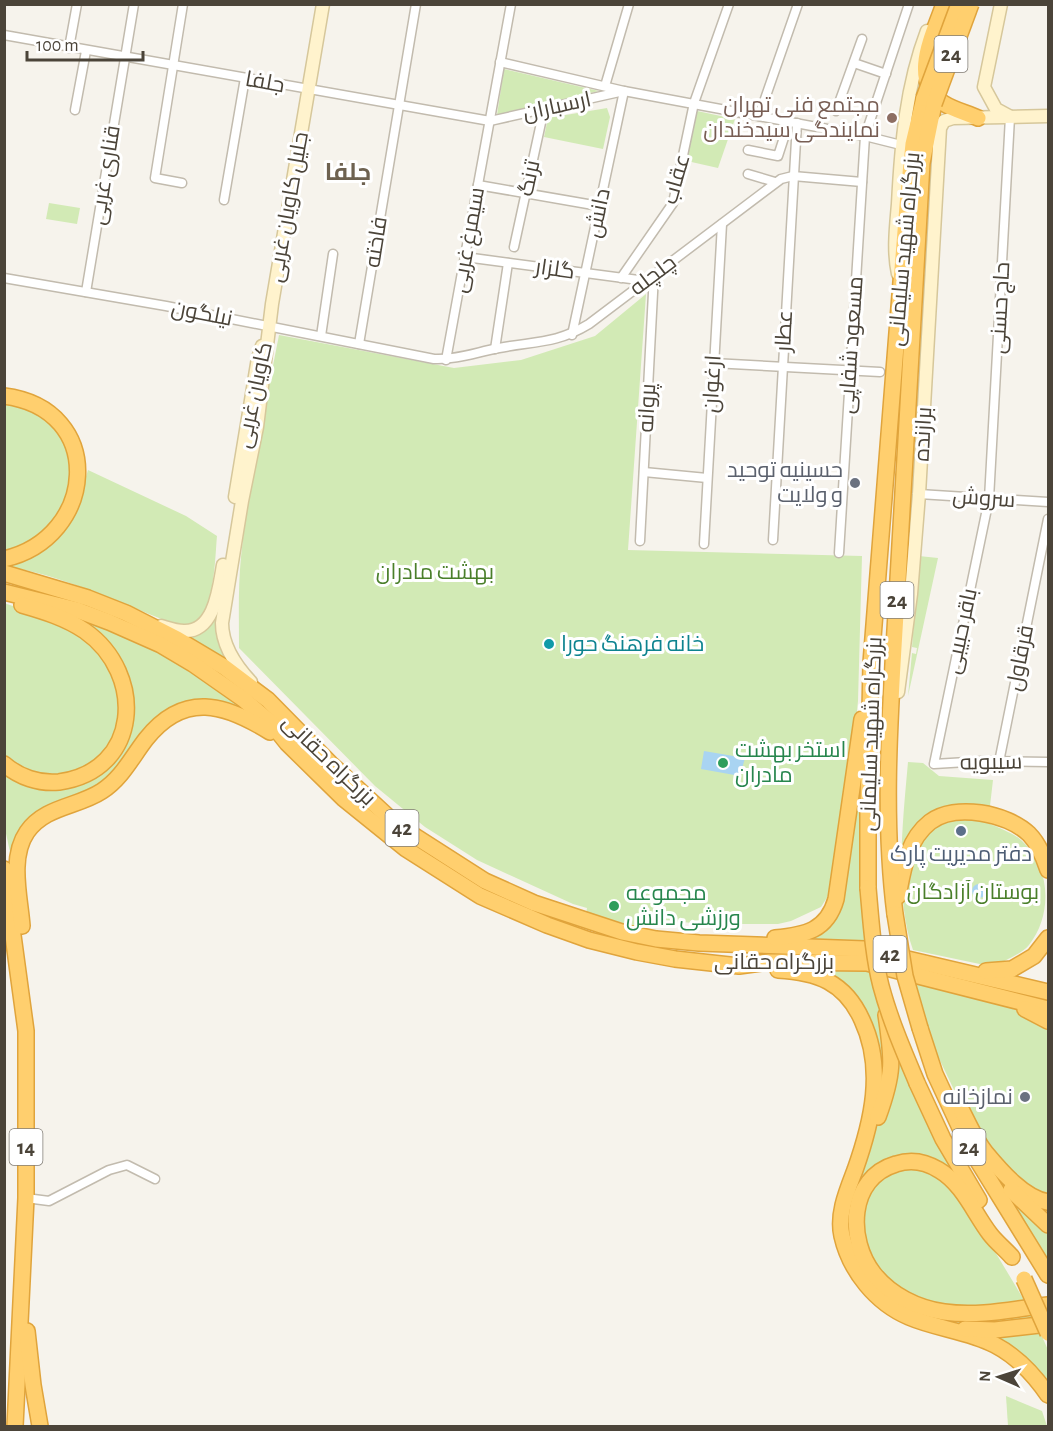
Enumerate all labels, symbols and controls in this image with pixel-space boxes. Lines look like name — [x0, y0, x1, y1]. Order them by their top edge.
scale bar — [27, 24, 142, 62]
road number: 24 — [934, 36, 968, 72]
text: 100 m — [36, 37, 79, 55]
street label: جلفا — [244, 68, 286, 96]
street label: ارسباران — [521, 88, 593, 125]
place label: مجتمع فنی تهران نمایندگی سیدخندان — [703, 94, 880, 143]
marker: مجتمع فنی تهران نمایندگی سیدخندان — [885, 111, 899, 125]
street label: قناری غربی — [86, 124, 126, 227]
street label: جلیل کاویان غربی — [264, 130, 314, 284]
street label: عقاب — [658, 151, 694, 207]
street label: بزرگراه شهید سلیمانی — [885, 151, 925, 347]
street label: ترنگ — [514, 158, 545, 198]
district label: جلفا — [325, 161, 371, 185]
street label: سیمرغ غربی — [448, 185, 491, 295]
street label: دانش — [582, 186, 616, 240]
street label: فاخته — [361, 215, 391, 269]
street label: چلچله — [626, 251, 682, 302]
street label: گلزار — [532, 255, 576, 284]
street label: حاج حسنی — [987, 261, 1016, 355]
street label: مسعود شفاپی — [835, 275, 870, 415]
street label: نیلگون — [169, 296, 235, 331]
street label: عطار — [772, 310, 797, 354]
street label: کاویان غربی — [232, 340, 278, 450]
street label: ارغوان — [699, 354, 726, 414]
street label: پروانه — [635, 383, 662, 433]
street label: برازنده — [911, 406, 936, 462]
place label: حسینیه توحید و ولایت — [727, 459, 843, 507]
marker: حسینیه توحید و ولایت — [848, 476, 862, 490]
street label: سروش — [952, 485, 1016, 513]
park label: بهشت مادران — [376, 561, 494, 585]
road number: 24 — [880, 582, 914, 618]
street label: باقر حبیبی — [941, 586, 983, 676]
street label: قرقاول — [1003, 623, 1038, 693]
place label: خانه فرهنگ حورا — [561, 633, 704, 656]
street label: بزرگراه شهید سلیمانی — [857, 636, 887, 832]
marker: خانه فرهنگ حورا — [542, 637, 556, 651]
street label: بزرگراه حقانی — [277, 710, 380, 811]
place label: استخر بهشت مادران — [735, 739, 846, 787]
street label: سیبویه — [960, 750, 1022, 775]
marker: استخر بهشت مادران — [716, 756, 730, 770]
road number: 42 — [386, 810, 418, 846]
marker: دفتر مدیریت پارک — [954, 824, 968, 838]
place label: دفتر مدیریت پارک — [890, 843, 1032, 868]
park label: بوستان آزادگان — [907, 879, 1039, 904]
place label: مجموعه ورزشی دانش — [626, 882, 741, 931]
marker: مجموعه ورزشی دانش — [607, 899, 621, 913]
road number: 42 — [874, 936, 906, 972]
street label: بزرگراه حقانی — [714, 951, 834, 975]
place label: نمازخانه — [943, 1086, 1013, 1109]
marker: نمازخانه — [1018, 1090, 1032, 1104]
road number: 14 — [9, 1129, 42, 1165]
road number: 24 — [952, 1129, 986, 1165]
north arrow — [969, 1347, 1029, 1407]
text: N — [977, 1370, 993, 1382]

